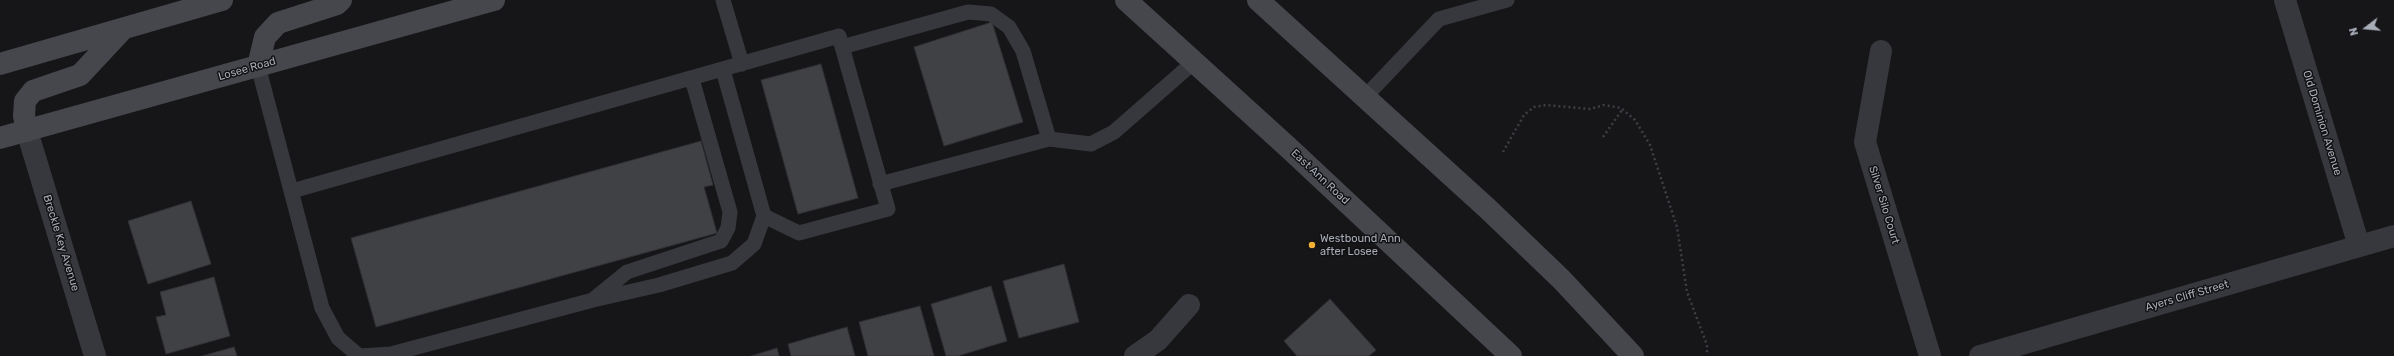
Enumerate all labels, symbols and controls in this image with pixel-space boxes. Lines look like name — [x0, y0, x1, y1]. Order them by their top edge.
north arrow — [2346, 8, 2386, 48]
text: N — [2347, 26, 2361, 37]
street label: Losee Road — [217, 55, 277, 83]
street label: Old Dominion Avenue — [2300, 69, 2344, 177]
street label: East Ann Road — [1288, 147, 1352, 207]
street label: Silver Silo Court — [1866, 164, 1902, 246]
street label: Breckle Key Avenue — [40, 193, 82, 293]
place label: Westbound Ann after Losee — [1320, 232, 1401, 258]
marker: Westbound Ann after Losee — [1307, 240, 1317, 250]
street label: Ayers Cliff Street — [2144, 278, 2230, 314]

